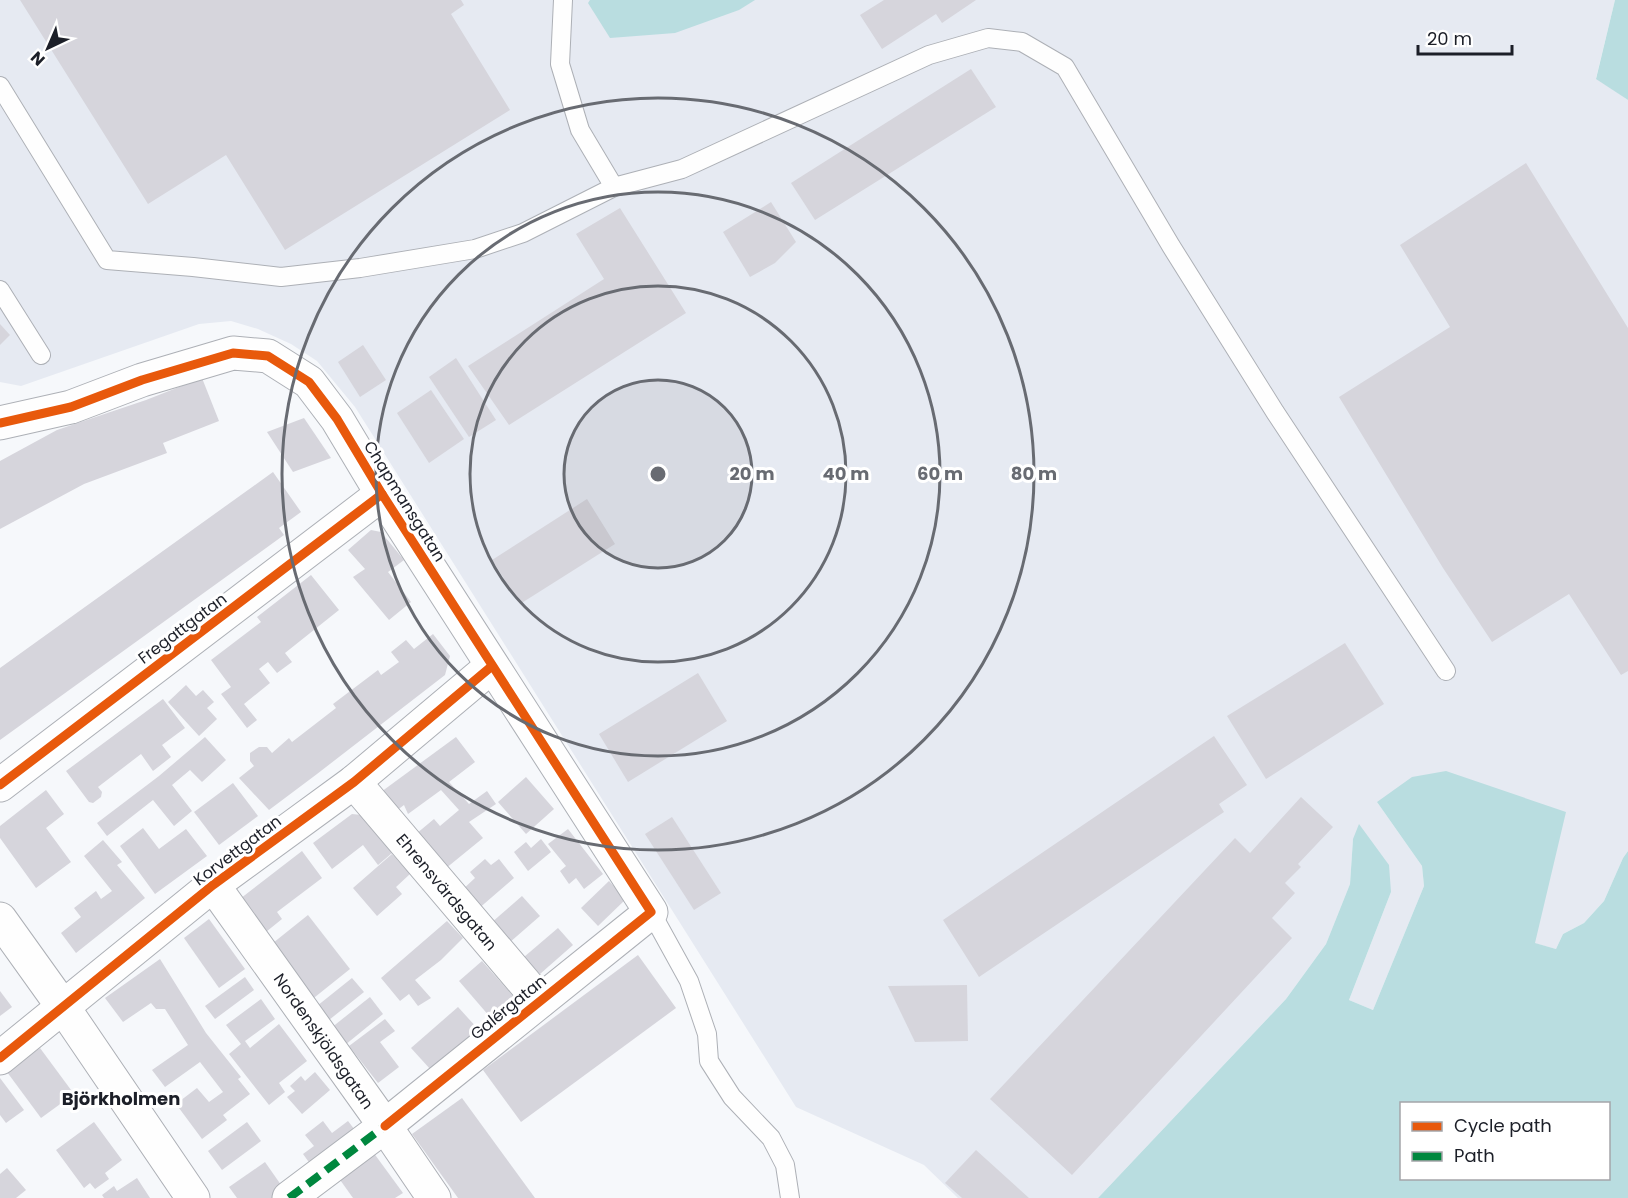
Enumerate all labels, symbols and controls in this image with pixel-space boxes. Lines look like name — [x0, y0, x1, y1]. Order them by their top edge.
north arrow — [18, 18, 78, 78]
scale bar — [1418, 18, 1512, 56]
text: 20 m — [1427, 26, 1472, 51]
text: N — [26, 46, 50, 71]
street label: Chapmansgatan — [358, 436, 451, 566]
text: 20 m — [730, 461, 774, 486]
text: 40 m — [823, 461, 869, 486]
text: 60 m — [917, 461, 963, 486]
text: 80 m — [1011, 461, 1057, 486]
centre of rings — [648, 464, 668, 484]
street label: Fregattgatan — [133, 587, 231, 669]
street label: Korvettgatan — [189, 810, 286, 891]
street label: Ehrensvärdsgatan — [391, 829, 502, 956]
street label: Nordenskjöldsgatan — [268, 969, 379, 1114]
street label: Galérgatan — [465, 970, 551, 1045]
district label: Björkholmen — [62, 1086, 180, 1111]
legend — [1400, 1102, 1610, 1180]
text: Cycle path — [1454, 1113, 1552, 1138]
text: Path — [1454, 1143, 1495, 1168]

